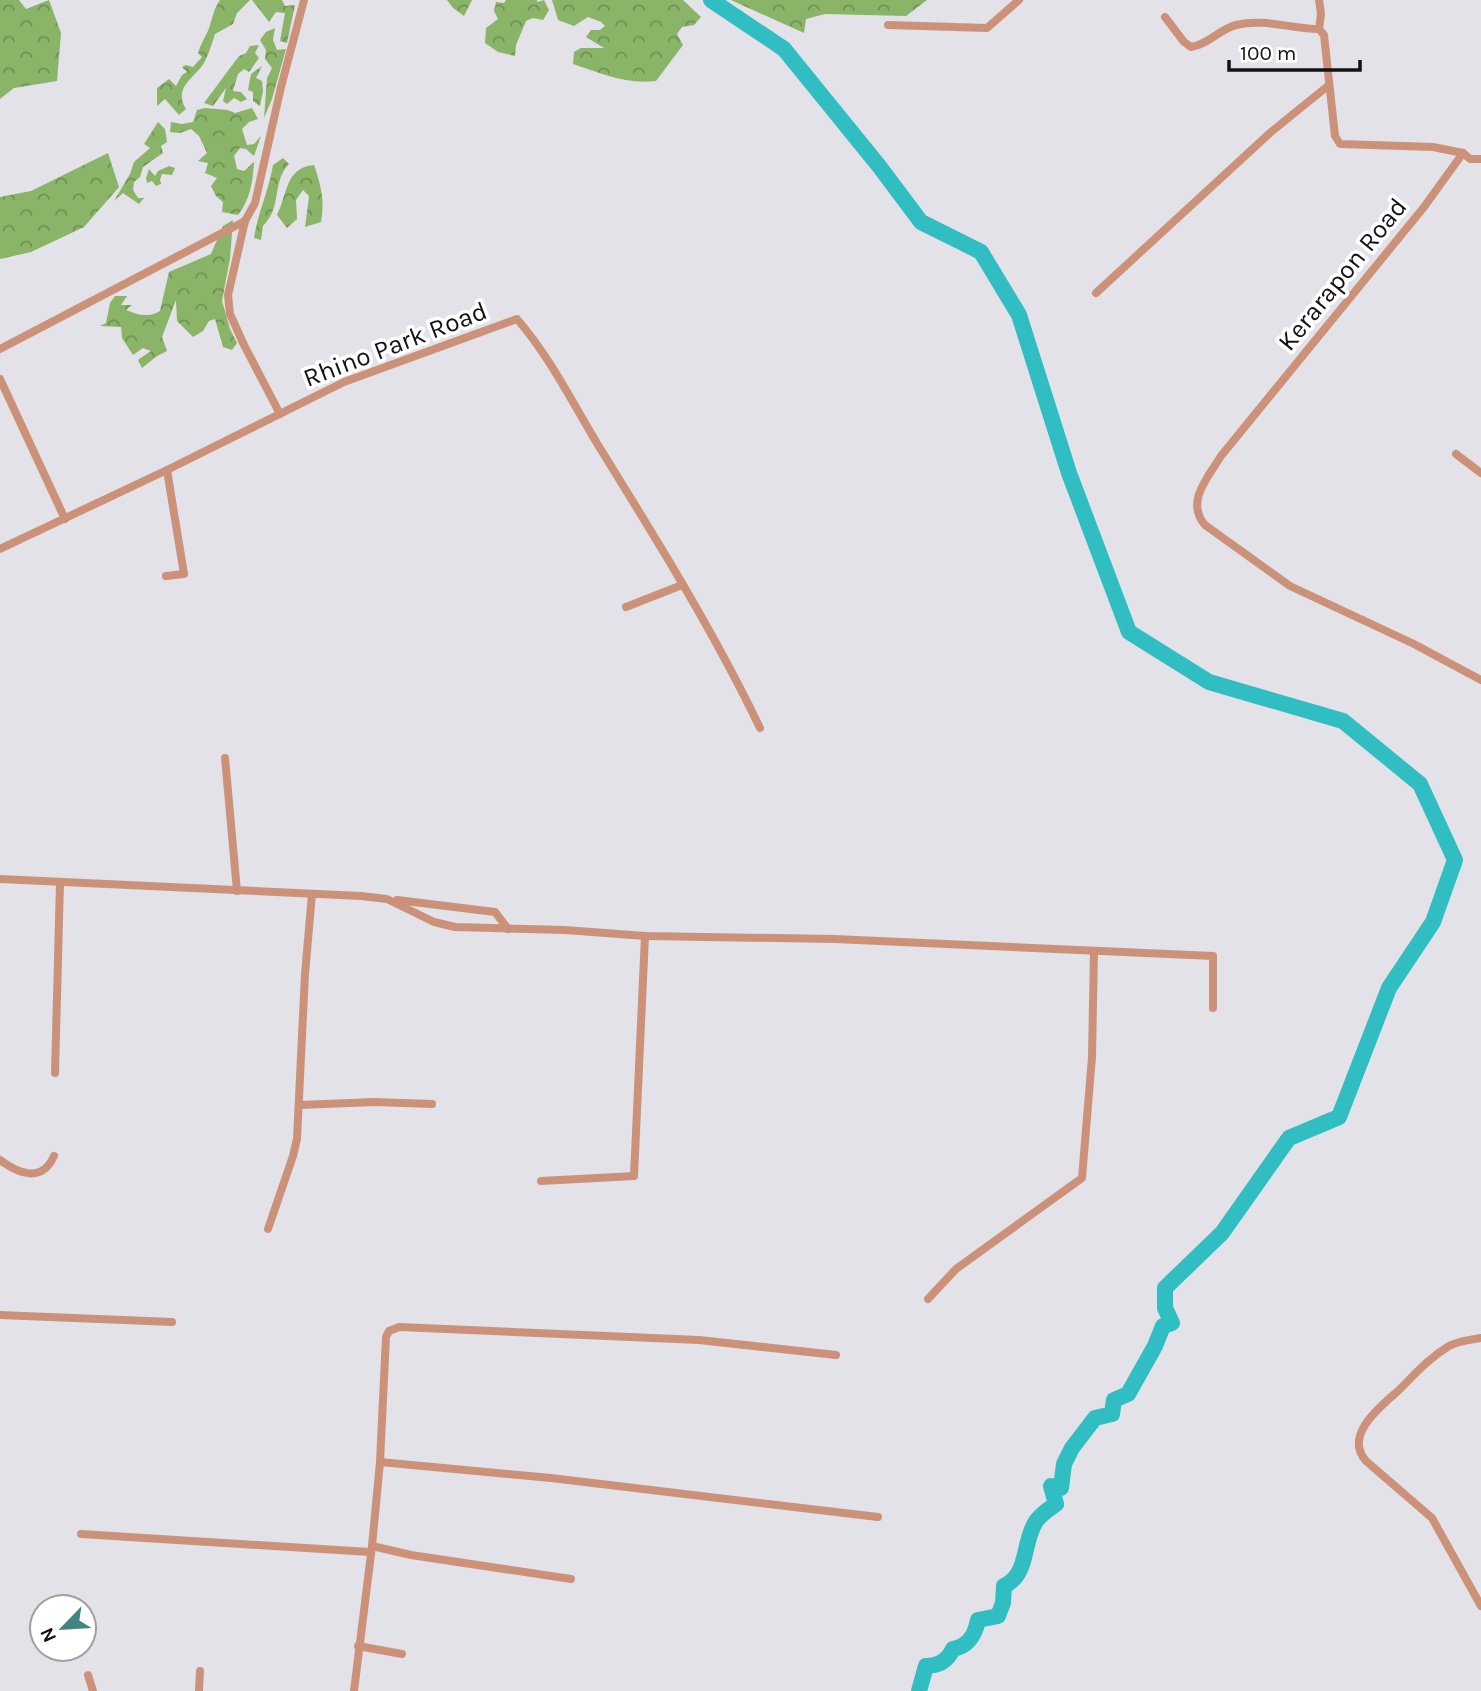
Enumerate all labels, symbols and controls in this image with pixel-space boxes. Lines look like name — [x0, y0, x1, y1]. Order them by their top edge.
scale bar — [1229, 28, 1360, 72]
text: 100 m — [1240, 41, 1297, 65]
street label: Kerarapon Road — [1271, 192, 1413, 357]
street label: Rhino Park Road — [299, 295, 491, 394]
north arrow — [28, 1593, 98, 1663]
text: N — [36, 1624, 61, 1646]

